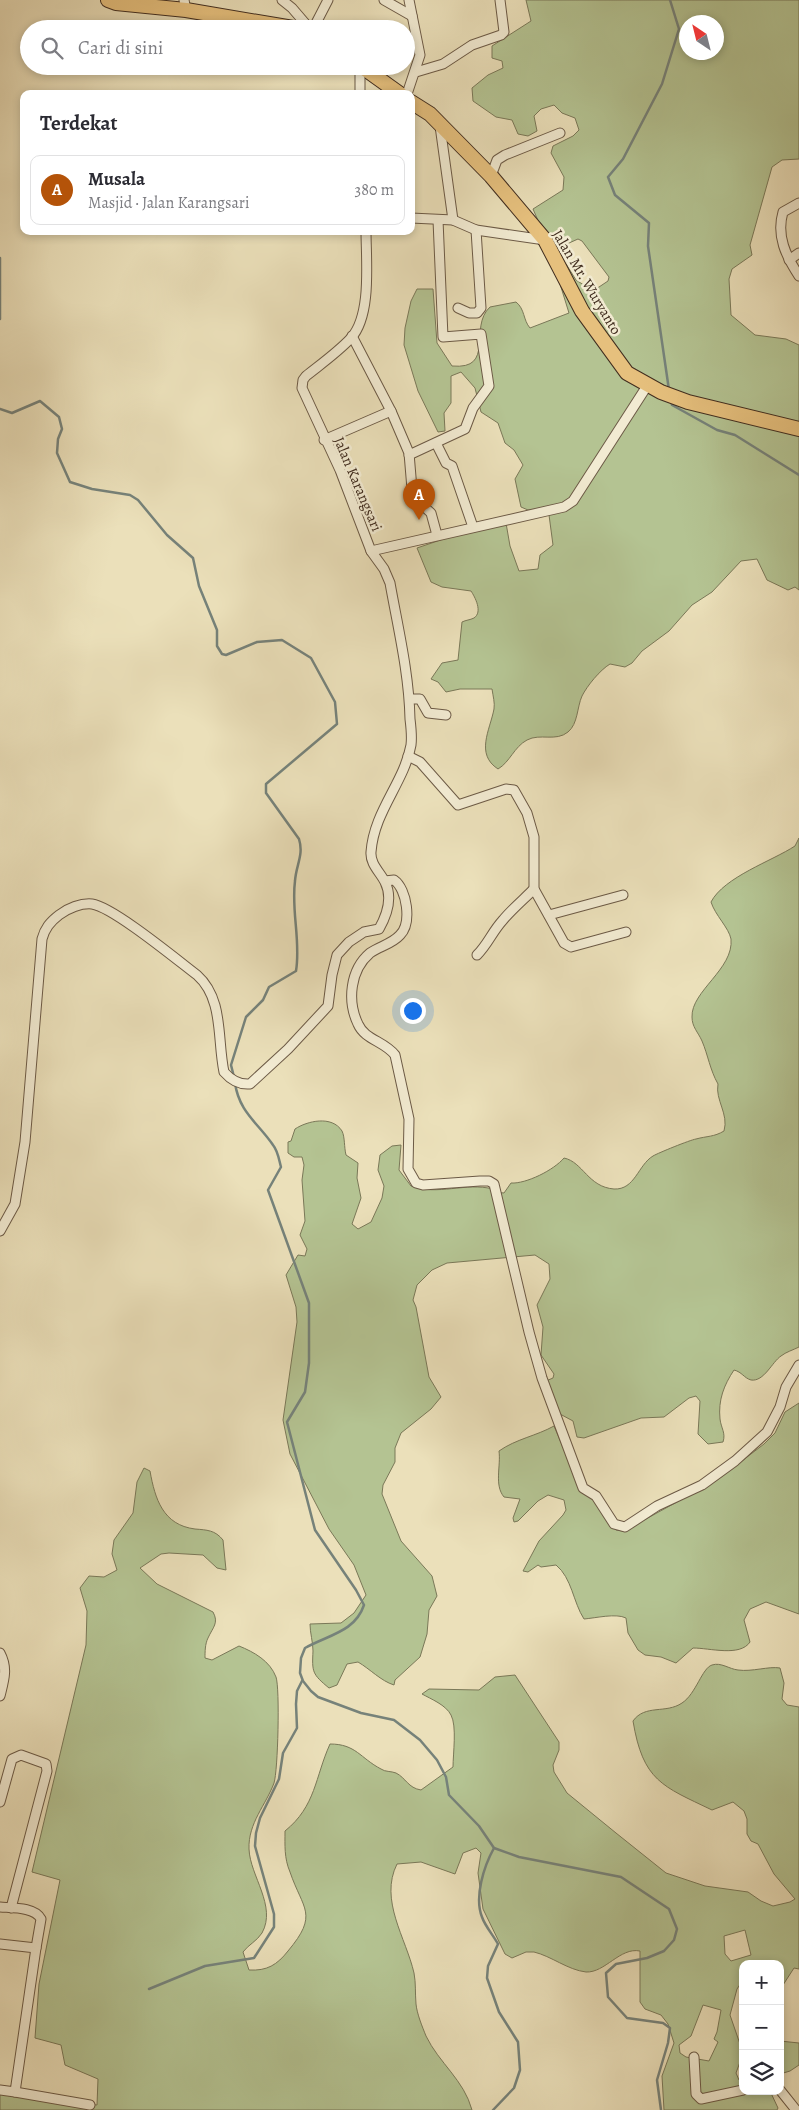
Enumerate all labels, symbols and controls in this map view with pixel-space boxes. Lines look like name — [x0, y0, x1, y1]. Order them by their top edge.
north arrow — [679, 15, 724, 60]
search box — [20, 20, 415, 75]
icon: search — [38, 34, 66, 62]
text: Cari di sini — [78, 35, 163, 61]
text: Terdekat — [40, 109, 118, 137]
text: Musala — [88, 166, 145, 192]
text: A — [52, 179, 62, 201]
text: 380 m — [355, 179, 394, 201]
text: Masjid · Jalan Karangsari — [88, 192, 249, 214]
street label: Jalan Mr. Wuryanto — [548, 226, 626, 338]
street label: Jalan Karangsari — [329, 434, 387, 534]
pin: A — [403, 479, 435, 520]
your location — [400, 998, 426, 1024]
map controls — [739, 1960, 784, 2095]
button: + — [739, 1960, 784, 2005]
button: − — [739, 2005, 784, 2050]
button: layers — [739, 2050, 784, 2095]

